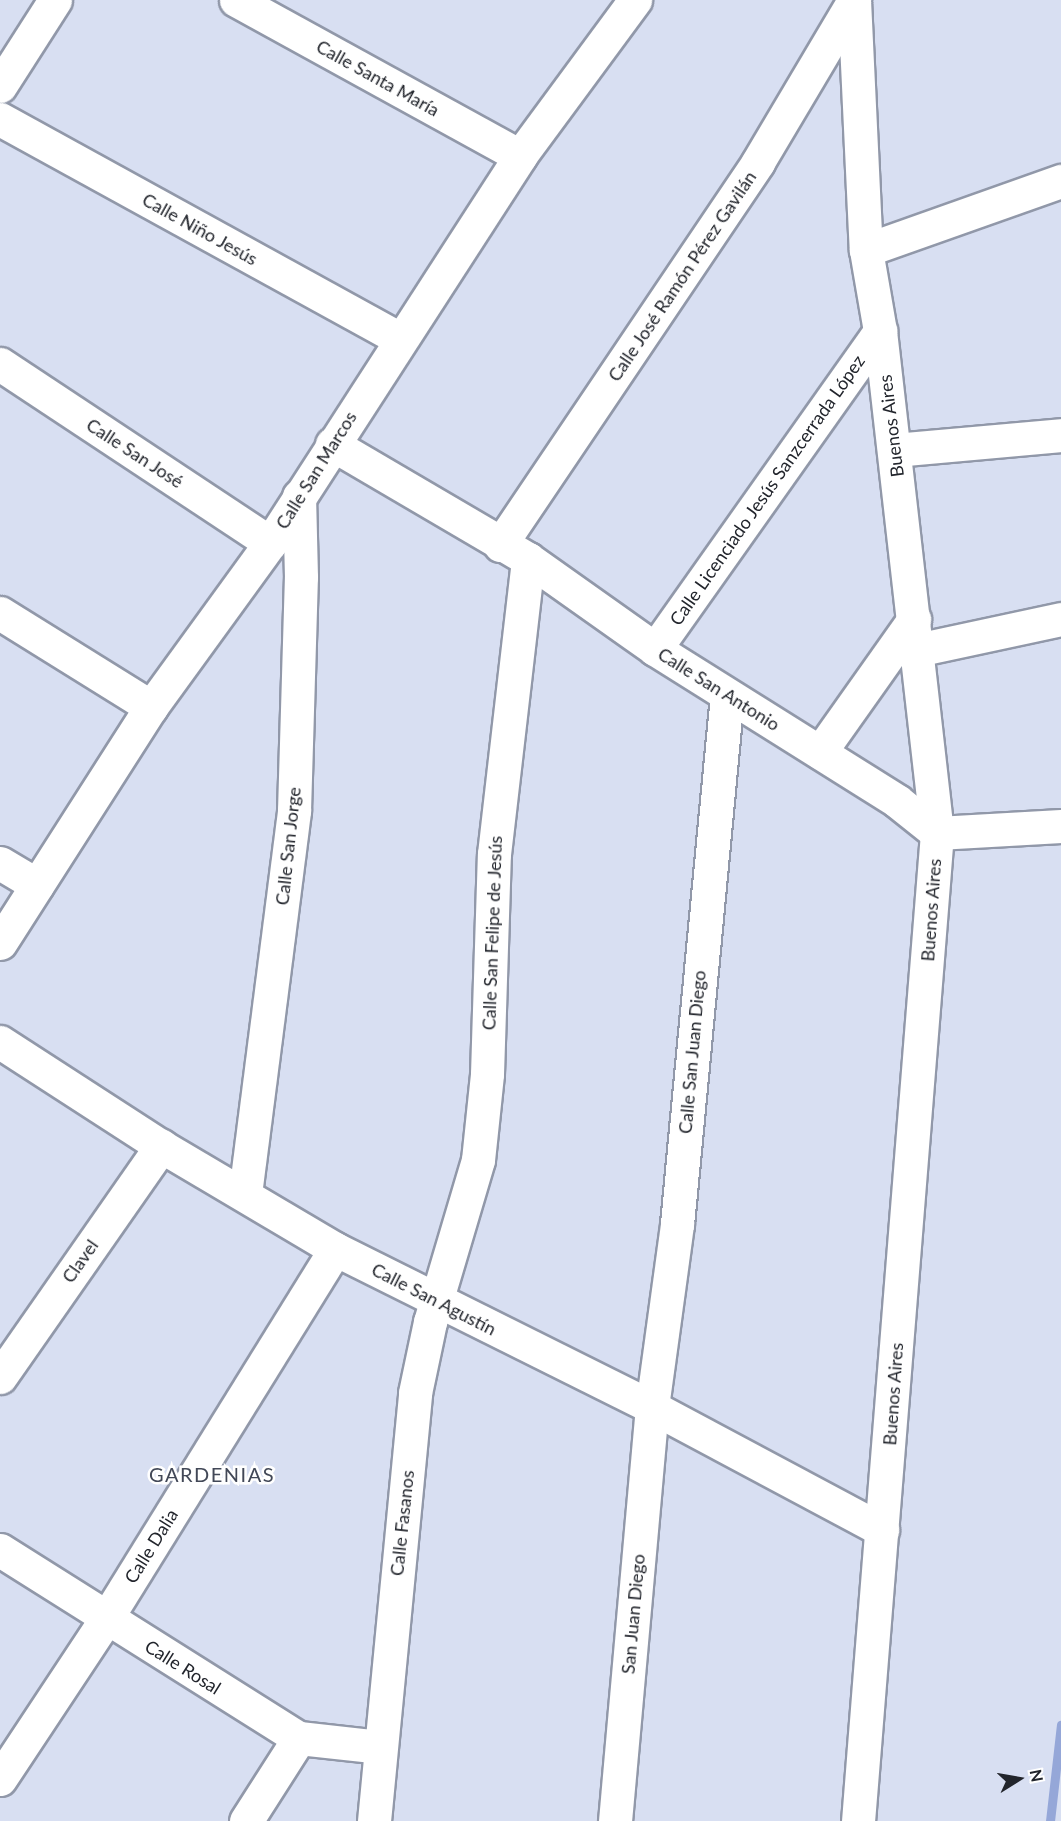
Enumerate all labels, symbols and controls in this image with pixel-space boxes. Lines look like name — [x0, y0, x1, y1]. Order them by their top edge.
street label: Calle Santa María — [313, 35, 443, 121]
street label: Calle José Ramón Pérez Gavilán — [603, 166, 761, 386]
street label: Calle Niño Jesús — [138, 188, 262, 270]
street label: Calle Licenciado Jesús Sanzcerrada López — [665, 350, 869, 630]
street label: Buenos Aires — [874, 373, 908, 479]
street label: Calle San Marcos — [271, 407, 361, 533]
street label: Calle San José — [82, 414, 188, 492]
street label: Calle San Antonio — [654, 643, 784, 735]
street label: Calle San Jorge — [271, 786, 305, 906]
street label: Calle San Felipe de Jesús — [478, 835, 506, 1031]
street label: Buenos Aires — [917, 858, 945, 962]
street label: Calle San Juan Diego — [674, 969, 710, 1135]
street label: Clavel — [57, 1235, 103, 1287]
street label: Calle San Agustín — [368, 1258, 500, 1340]
street label: Buenos Aires — [879, 1342, 907, 1446]
district label: GARDENIAS — [149, 1462, 275, 1486]
street label: Calle Fasanos — [386, 1469, 418, 1577]
street label: Calle Dalia — [120, 1505, 182, 1587]
street label: San Juan Diego — [617, 1553, 649, 1675]
street label: Calle Rosal — [141, 1635, 225, 1699]
north arrow — [989, 1749, 1049, 1809]
text: N — [1027, 1768, 1048, 1783]

